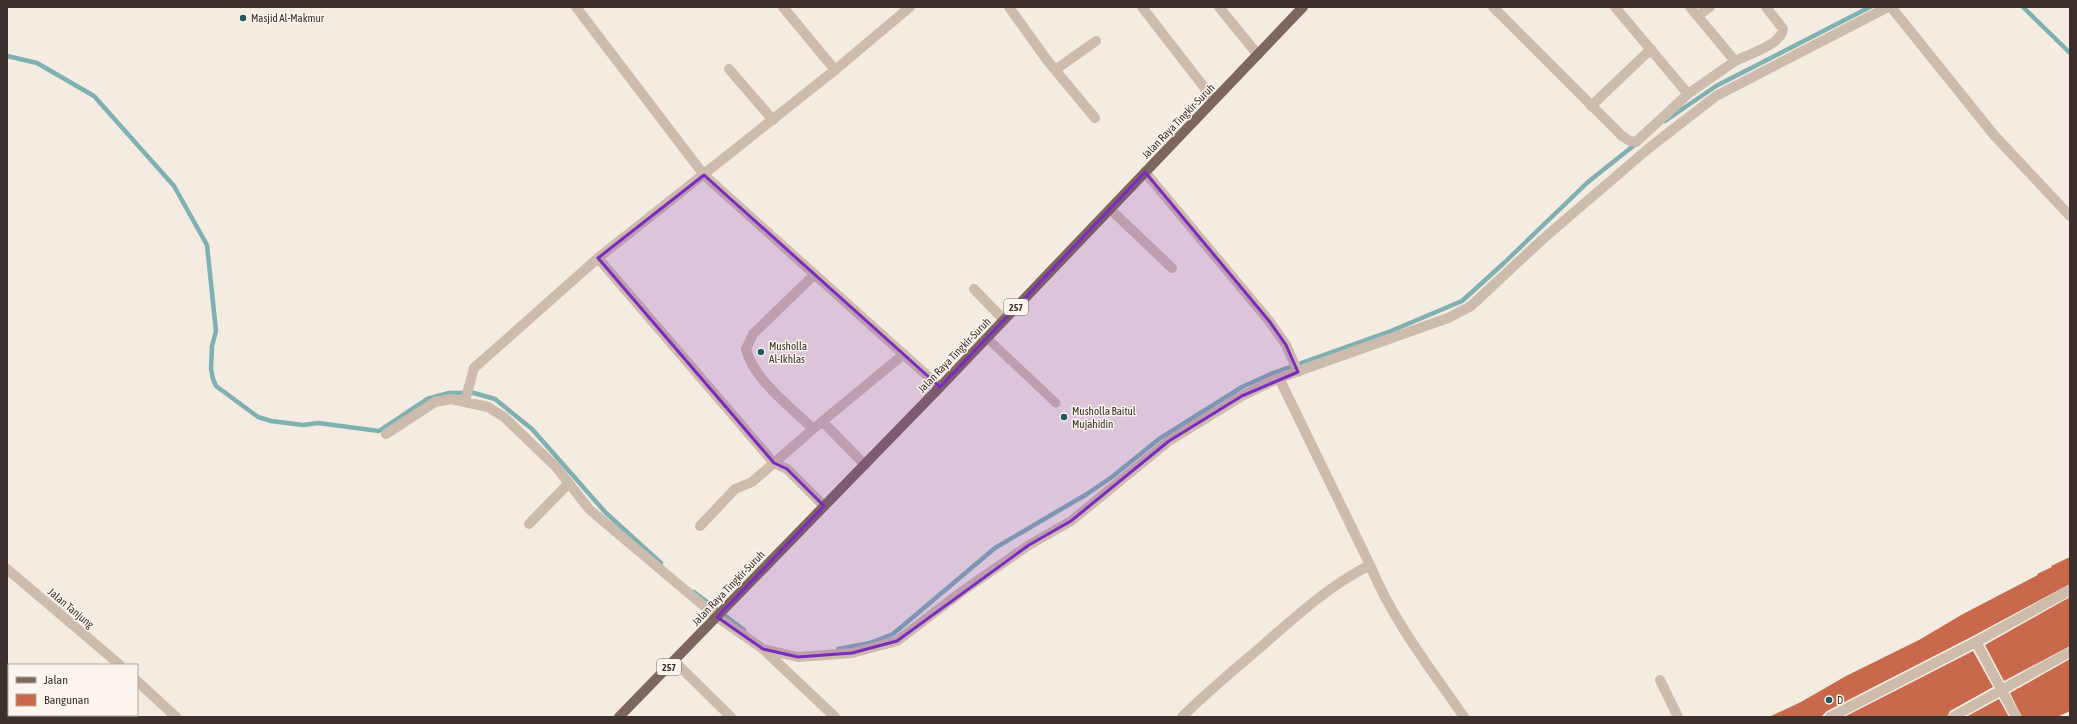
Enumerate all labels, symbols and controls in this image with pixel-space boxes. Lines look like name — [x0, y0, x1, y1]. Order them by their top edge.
place label: Masjid Al-Makmur — [251, 12, 325, 24]
marker: Masjid Al-Makmur — [238, 13, 248, 23]
street label: Jalan Raya Tingkir-Suruh — [1139, 81, 1217, 161]
road number: 257 — [1004, 299, 1028, 315]
street label: Jalan Raya Tingkir-Suruh — [915, 315, 993, 395]
place label: Musholla Al-Ikhlas — [769, 340, 807, 365]
marker: Musholla Al-Ikhlas — [756, 347, 766, 357]
place label: Musholla Baitul Mujahidin — [1072, 405, 1136, 430]
marker: Musholla Baitul Mujahidin — [1059, 412, 1069, 422]
street label: Jalan Raya Tingkir-Suruh — [689, 548, 767, 628]
street label: Jalan Tanjung — [46, 585, 96, 631]
road number: 257 — [657, 659, 681, 675]
legend — [8, 664, 138, 716]
text: Jalan — [44, 673, 68, 687]
text: Bangunan — [44, 693, 89, 707]
place label: D — [1837, 694, 1843, 706]
marker: D — [1824, 695, 1834, 705]

